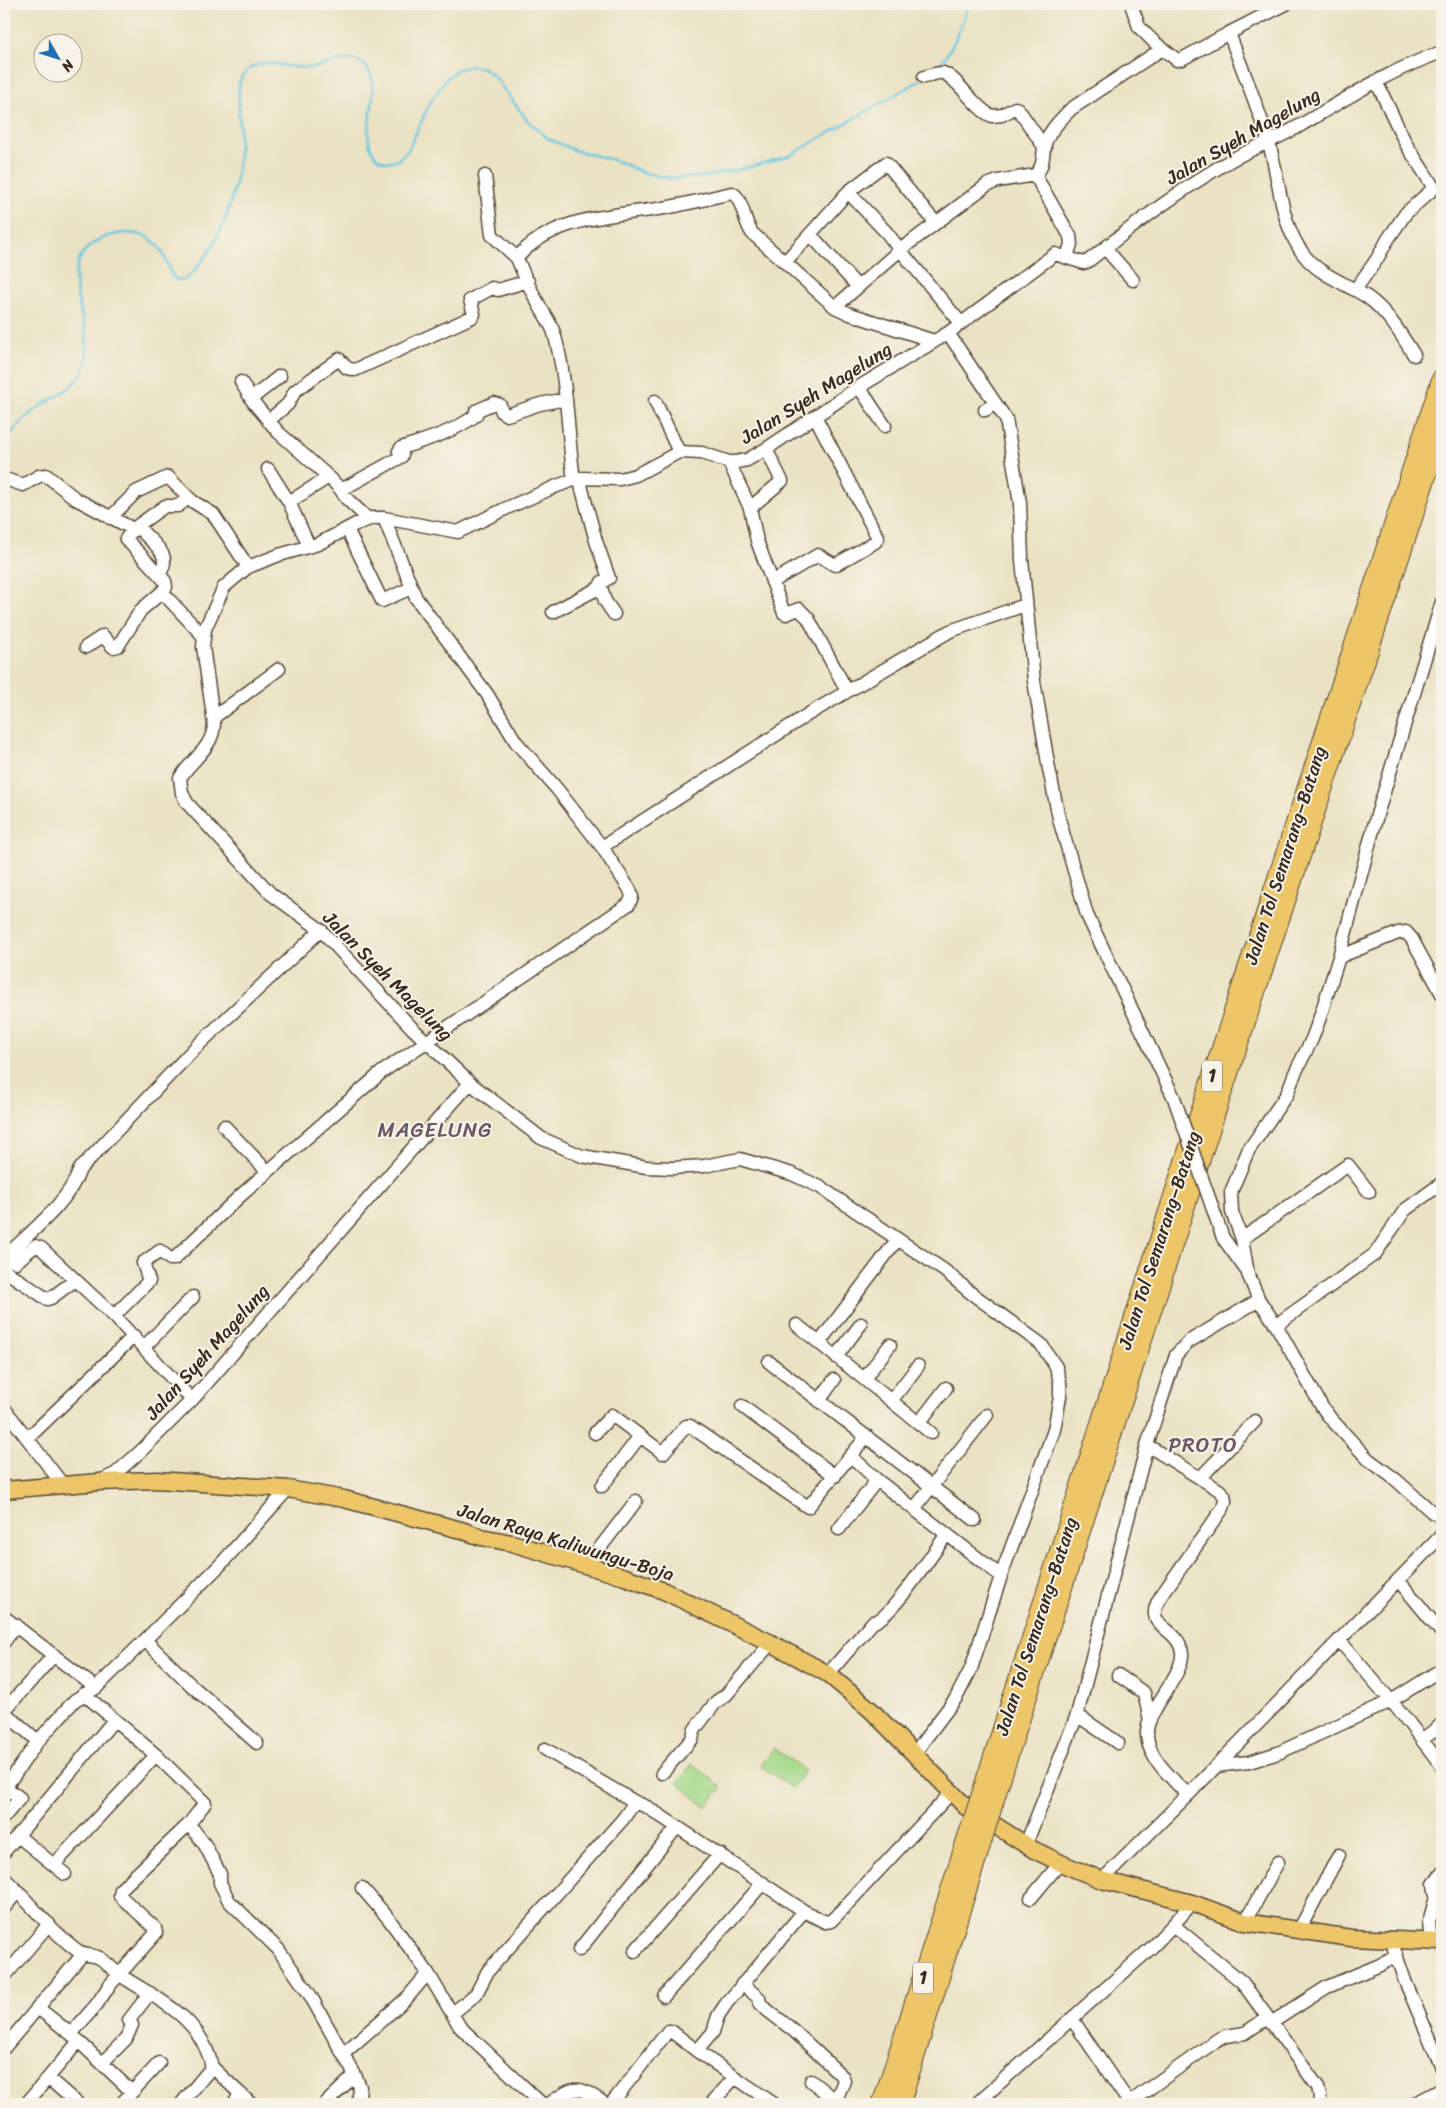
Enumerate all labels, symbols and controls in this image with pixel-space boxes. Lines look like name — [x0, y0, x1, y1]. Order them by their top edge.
north arrow — [32, 32, 82, 82]
text: N — [55, 53, 81, 78]
street label: Jalan Syeh Magelung — [1159, 78, 1327, 194]
street label: Jalan Syeh Magelung — [733, 333, 899, 454]
street label: Jalan Tol Semarang–Batang — [1234, 741, 1336, 970]
street label: Jalan Syeh Magelung — [314, 902, 461, 1049]
road number: 1 — [1202, 1060, 1222, 1092]
district label: MAGELUNG — [378, 1111, 492, 1149]
street label: Jalan Tol Semarang–Batang — [1108, 1126, 1210, 1355]
street label: Jalan Syeh Magelung — [136, 1276, 278, 1428]
district label: PROTO — [1168, 1426, 1238, 1464]
street label: Jalan Raya Kaliwungu-Boja — [453, 1493, 679, 1591]
street label: Jalan Tol Semarang–Batang — [985, 1512, 1087, 1741]
road number: 1 — [913, 1962, 933, 1994]

